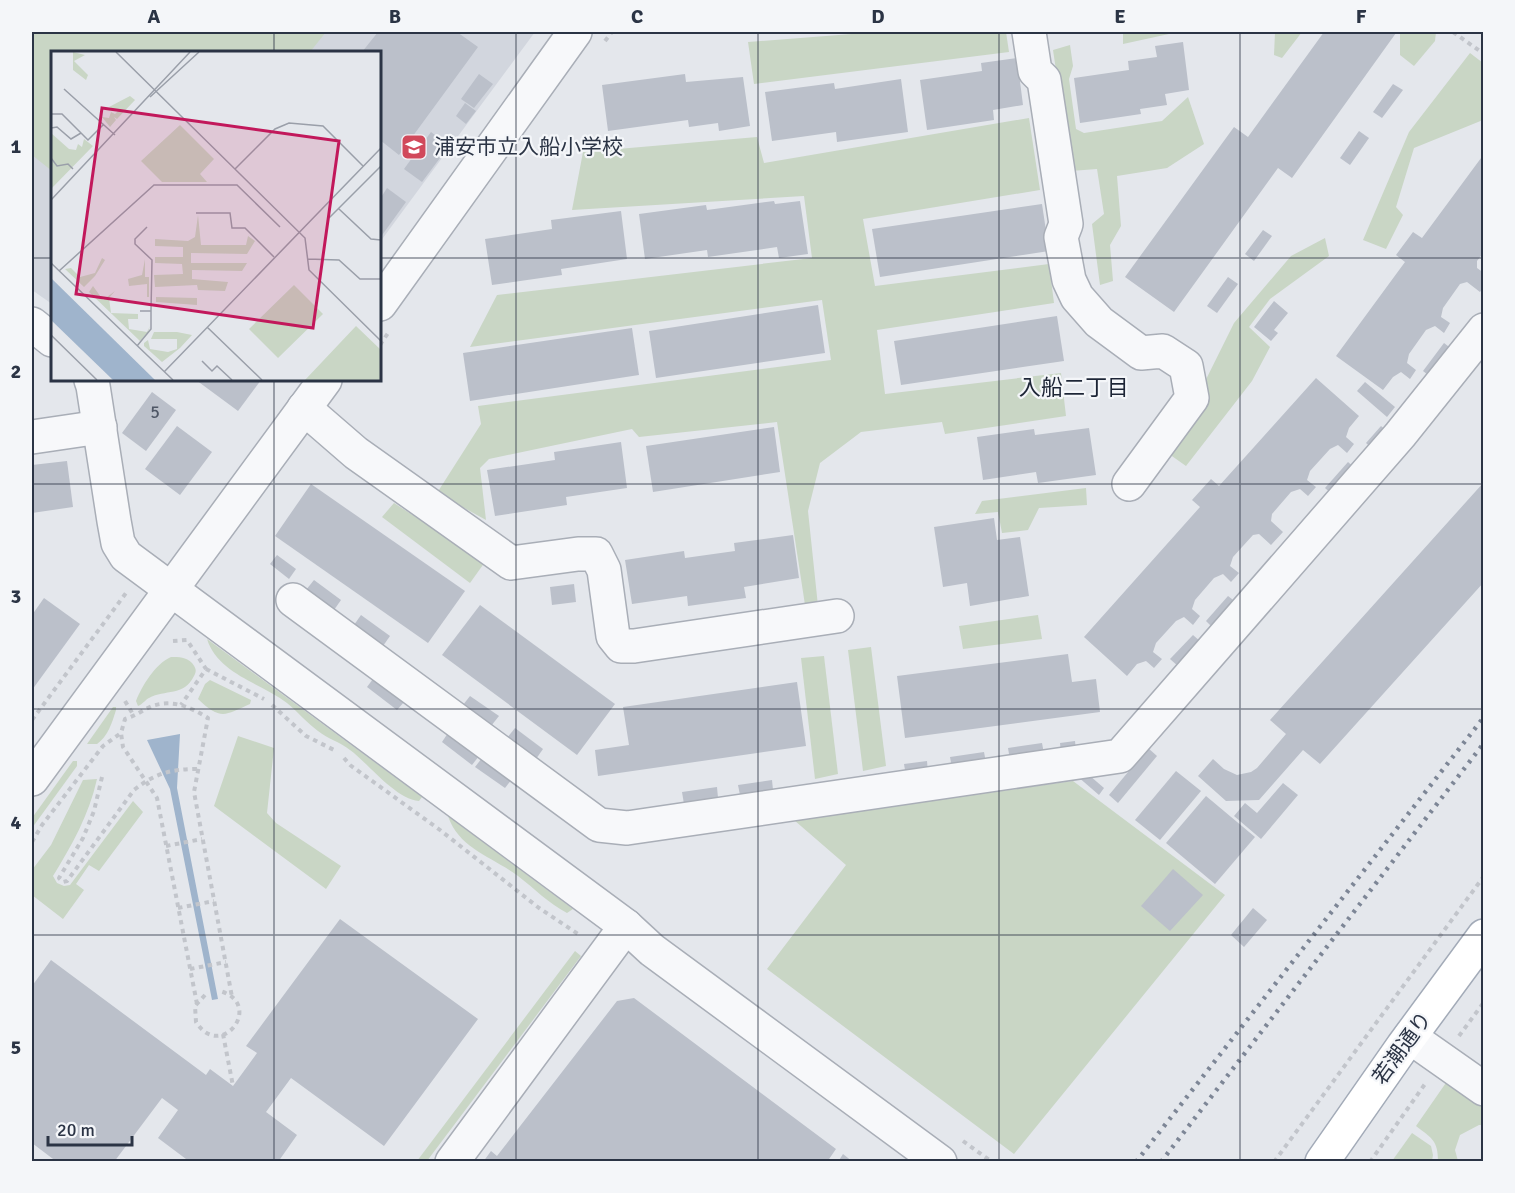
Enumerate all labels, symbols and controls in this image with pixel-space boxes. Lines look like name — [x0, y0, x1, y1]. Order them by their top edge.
text: A — [148, 4, 161, 29]
text: B — [389, 4, 401, 29]
text: C — [631, 4, 643, 29]
text: D — [871, 4, 885, 29]
text: E — [1114, 4, 1126, 29]
text: F — [1356, 4, 1367, 29]
inset map — [51, 51, 381, 381]
school or university icon: 浦安市立入船小学校 — [399, 132, 429, 162]
text: 1 — [11, 134, 22, 159]
place label: 浦安市立入船小学校 — [434, 134, 623, 160]
text: 2 — [11, 359, 21, 384]
district label: 入船二丁目 — [1019, 374, 1129, 401]
house number: 5 — [150, 401, 160, 423]
text: 3 — [11, 584, 21, 609]
text: 4 — [11, 810, 22, 835]
street label: 若潮通り — [1367, 1006, 1437, 1090]
text: 5 — [11, 1035, 21, 1060]
scale bar — [48, 1109, 132, 1147]
text: 20 m — [57, 1119, 95, 1141]

